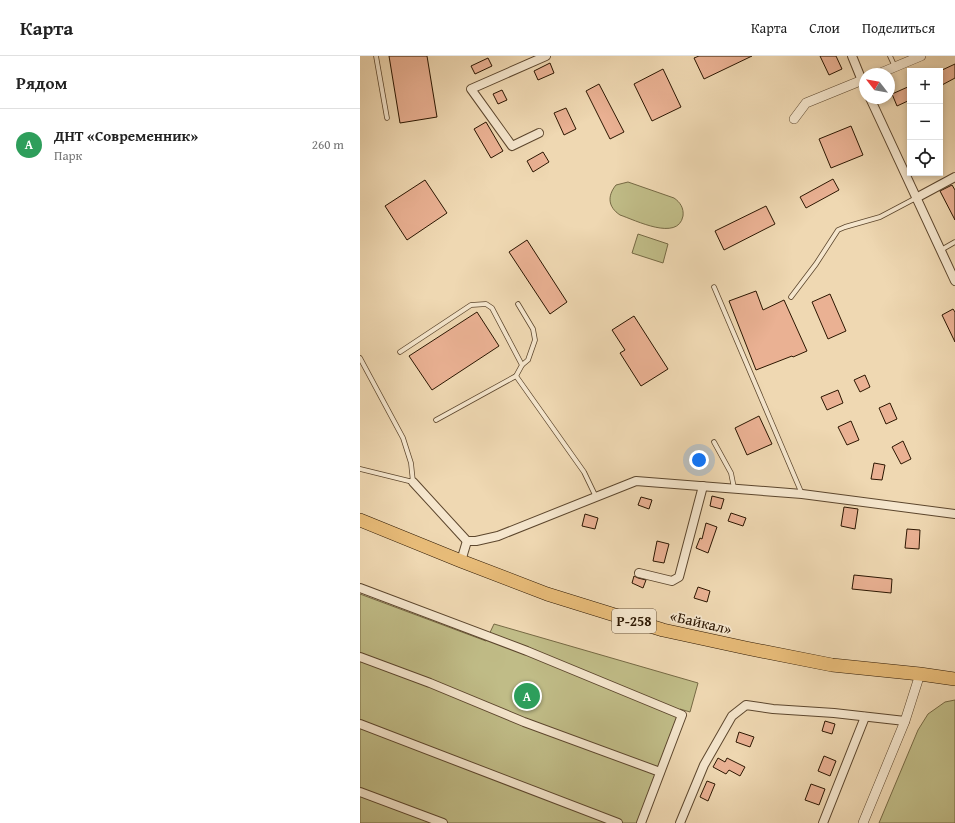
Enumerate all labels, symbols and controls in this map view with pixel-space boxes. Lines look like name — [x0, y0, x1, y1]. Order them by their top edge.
text: Карта — [20, 14, 73, 42]
text: Карта — [751, 18, 787, 38]
text: Слои — [809, 18, 840, 38]
text: Поделиться — [862, 18, 935, 38]
north arrow — [859, 68, 895, 104]
map controls — [907, 68, 943, 176]
button: + — [907, 68, 943, 104]
text: Рядом — [16, 70, 67, 95]
button: − — [907, 104, 943, 140]
text: ДНТ «Современник» — [54, 125, 198, 146]
text: A — [25, 135, 33, 154]
text: 260 m — [312, 135, 344, 154]
button: locate — [907, 140, 943, 176]
text: Парк — [54, 146, 82, 165]
your location — [689, 450, 709, 470]
street label: «Байкал» — [668, 605, 734, 639]
road number: Р-258 — [612, 609, 656, 633]
pin: A — [514, 681, 540, 711]

